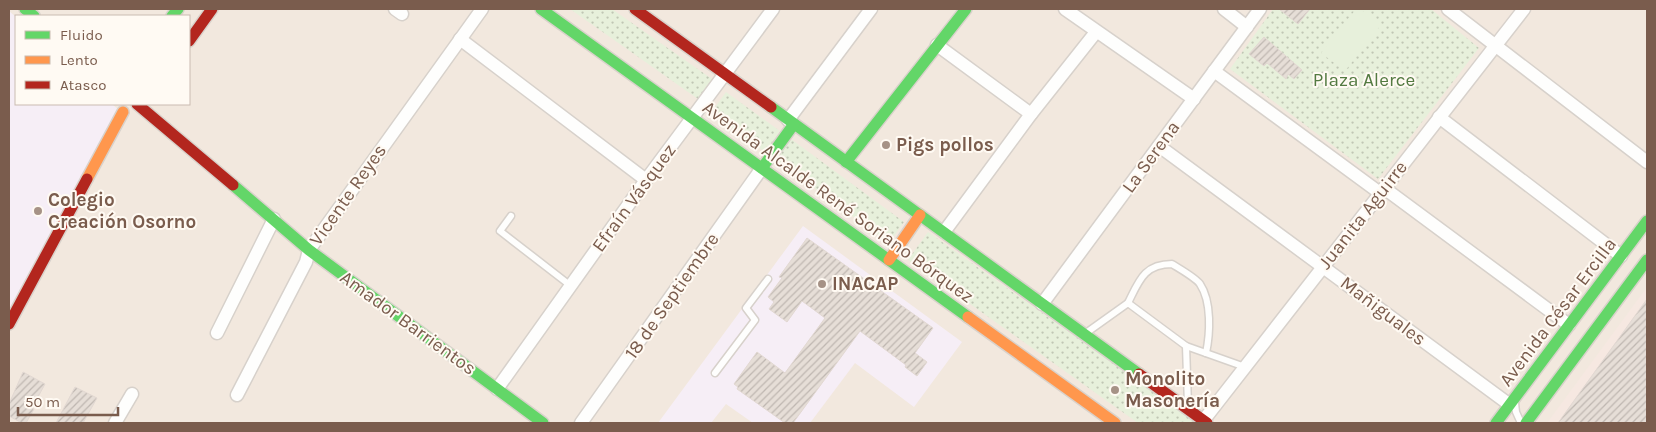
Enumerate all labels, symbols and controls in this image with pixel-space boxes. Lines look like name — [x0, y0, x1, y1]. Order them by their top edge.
legend — [15, 15, 190, 105]
text: Fluido — [60, 26, 103, 44]
text: Lento — [60, 51, 98, 69]
park label: Plaza Alerce — [1313, 69, 1415, 91]
text: Atasco — [60, 76, 106, 94]
street label: Avenida Alcalde René Soriano Bórquez — [698, 96, 978, 308]
street label: La Serena — [1118, 117, 1184, 197]
place label: Pigs pollos — [896, 134, 994, 156]
marker: Pigs pollos — [880, 139, 892, 151]
street label: Vicente Reyes — [305, 140, 391, 250]
street label: Efraín Vásquez — [587, 140, 681, 256]
street label: Juanita Aguirre — [1314, 157, 1412, 273]
place label: Colegio Creación Osorno — [48, 189, 196, 233]
marker: Colegio Creación Osorno — [32, 205, 44, 217]
street label: 18 de Septiembre — [620, 229, 724, 363]
street label: Avenida César Ercilla — [1495, 233, 1621, 391]
street label: Amador Barrientos — [336, 266, 480, 380]
street label: Mañiguales — [1336, 272, 1430, 350]
place label: INACAP — [832, 273, 898, 295]
marker: INACAP — [816, 278, 828, 290]
place label: Monolito Masonería — [1125, 368, 1220, 412]
scale bar — [18, 384, 118, 416]
marker: Monolito Masonería — [1109, 384, 1121, 396]
text: 50 m — [25, 393, 60, 411]

